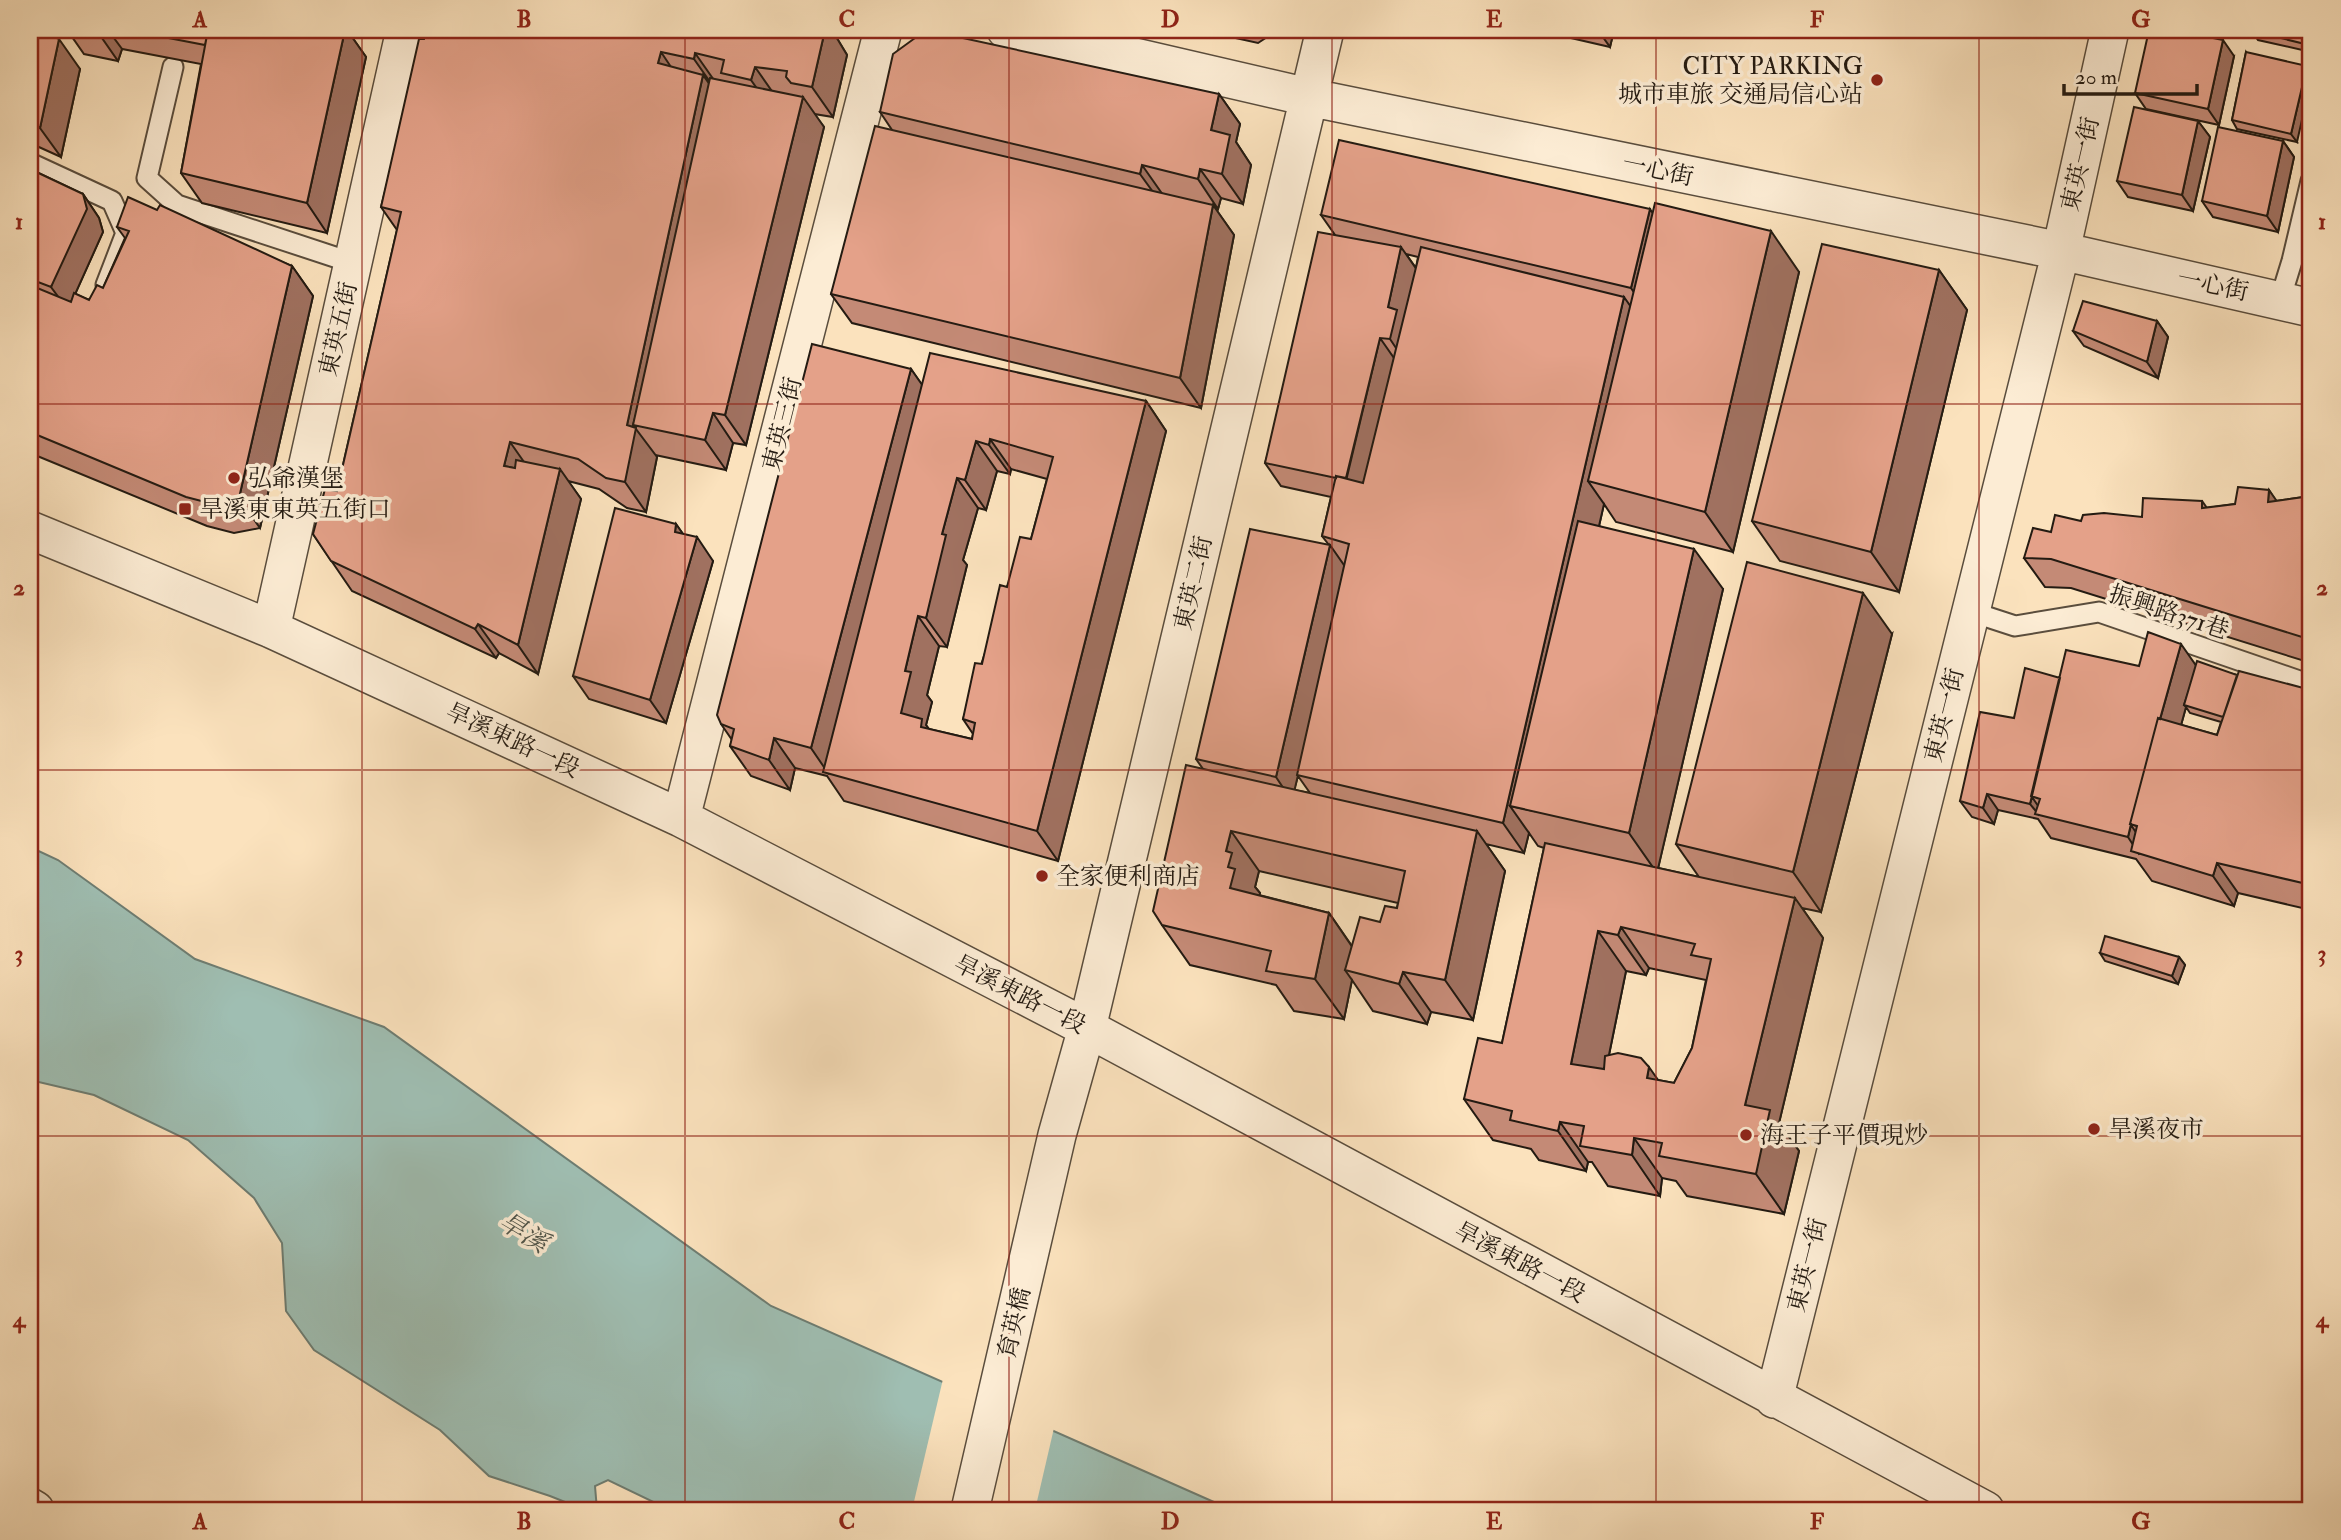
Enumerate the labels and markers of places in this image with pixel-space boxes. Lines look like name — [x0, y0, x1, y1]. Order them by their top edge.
place label: CITY PARKING 城市車旅 交通局信心站 — [1618, 51, 1863, 110]
marker: CITY PARKING 城市車旅 交通局信心站 — [1869, 72, 1885, 88]
place label: 弘爺漢堡 — [248, 463, 344, 494]
marker: 弘爺漢堡 — [226, 470, 242, 486]
place label: 旱溪東東英五街口 — [199, 494, 391, 525]
marker: 旱溪東東英五街口 — [177, 501, 193, 517]
place label: 全家便利商店 — [1056, 861, 1200, 892]
marker: 全家便利商店 — [1034, 868, 1050, 884]
place label: 旱溪夜市 — [2108, 1114, 2204, 1145]
place label: 海王子平價現炒 — [1760, 1120, 1928, 1151]
marker: 旱溪夜市 — [2086, 1121, 2102, 1137]
marker: 海王子平價現炒 — [1738, 1127, 1754, 1143]

